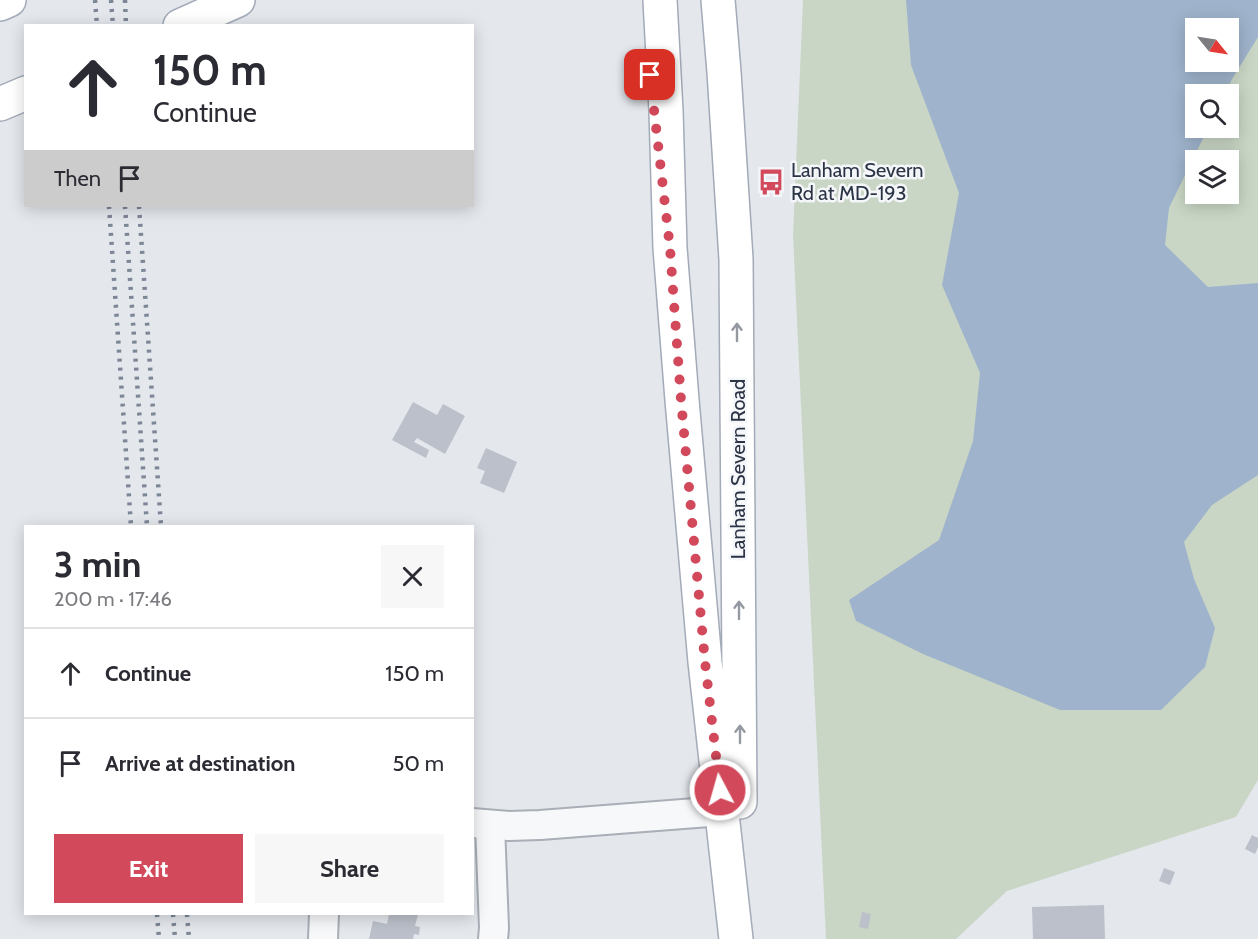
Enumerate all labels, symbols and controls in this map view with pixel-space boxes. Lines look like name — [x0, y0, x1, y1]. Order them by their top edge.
north arrow — [1185, 18, 1239, 72]
map controls — [1185, 18, 1239, 204]
text: 150 m — [153, 44, 267, 96]
icon: ahead — [54, 48, 132, 126]
pin — [624, 49, 675, 100]
icon: arrive — [633, 58, 666, 91]
button: search — [1185, 84, 1239, 138]
text: Continue — [153, 96, 257, 129]
button: layers — [1185, 150, 1239, 204]
place label: Lanham Severn Rd at MD-193 — [791, 158, 924, 205]
icon: arrive — [113, 162, 146, 195]
text: Then — [54, 165, 101, 192]
bus stop icon: Lanham Severn Rd at MD-193 — [756, 167, 786, 197]
one-way arrow — [731, 322, 743, 342]
street label: Lanham Severn Road — [726, 379, 750, 559]
text: 3 min — [54, 542, 141, 586]
button: close — [381, 545, 444, 608]
text: 200 m · 17:46 — [54, 587, 172, 611]
one-way arrow — [733, 601, 745, 621]
icon: ahead — [54, 657, 87, 690]
text: Continue — [105, 660, 191, 687]
text: 150 m — [385, 660, 444, 687]
one-way arrow — [734, 724, 746, 744]
icon: arrive — [54, 747, 87, 780]
text: Arrive at destination — [105, 750, 295, 777]
text: 50 m — [392, 750, 444, 777]
position arrow — [688, 758, 752, 822]
button: Exit — [54, 834, 243, 903]
button: Share — [255, 834, 444, 903]

